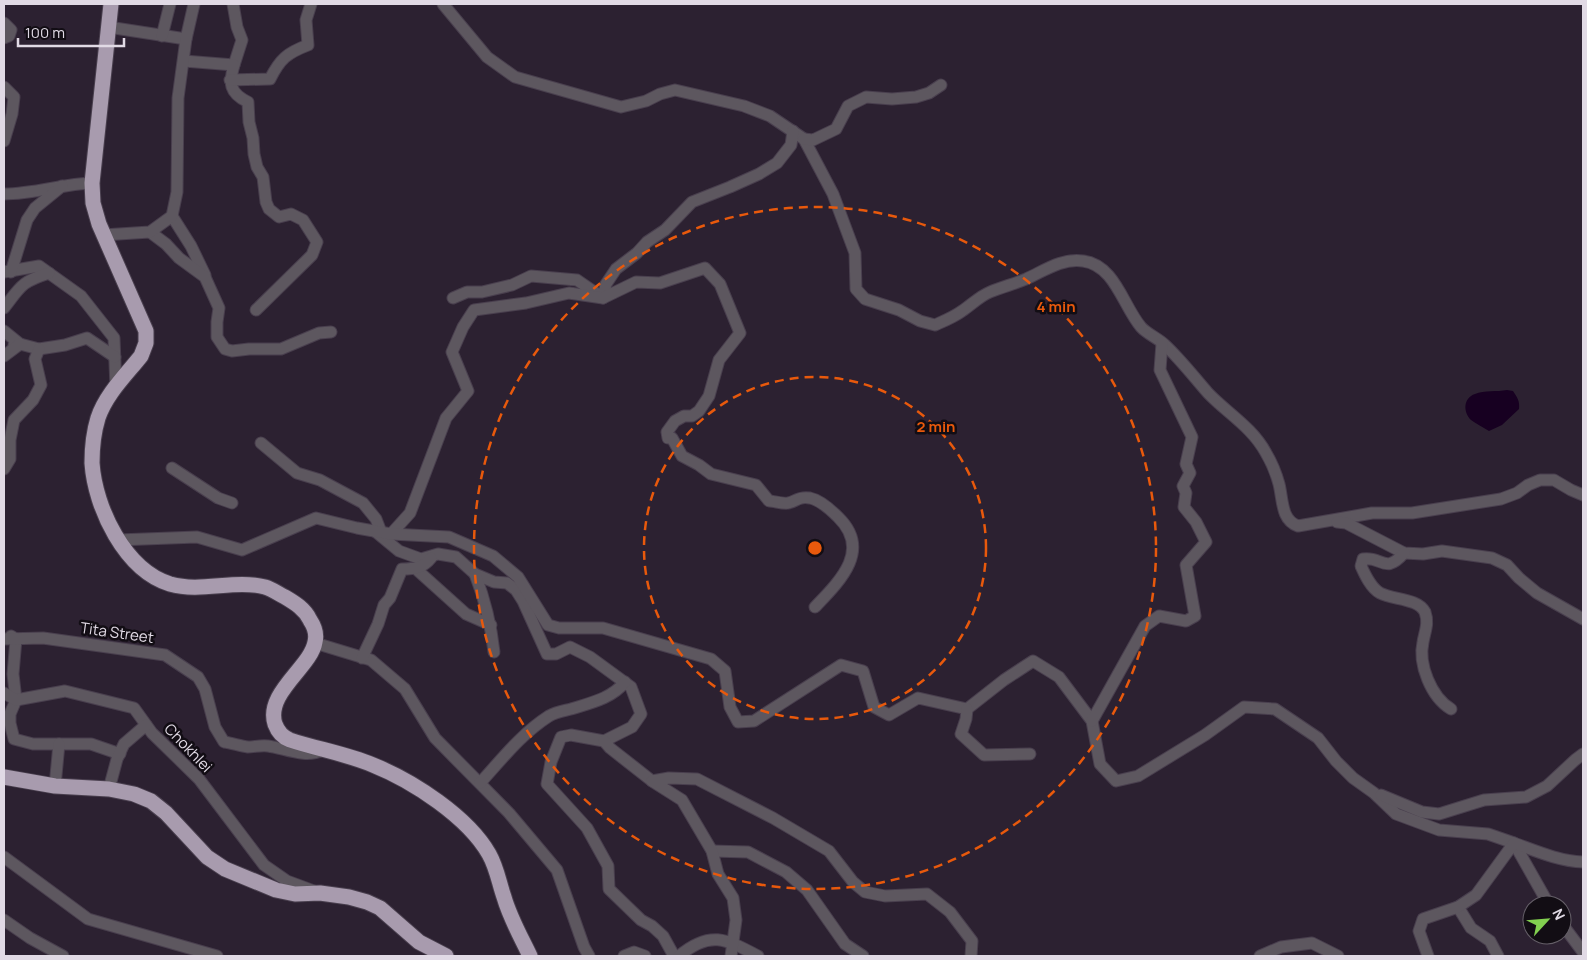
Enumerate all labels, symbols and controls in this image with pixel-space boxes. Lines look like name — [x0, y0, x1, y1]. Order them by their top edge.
scale bar — [18, 15, 124, 47]
text: 100 m — [25, 22, 65, 43]
text: 4 min — [1036, 296, 1076, 317]
text: 2 min — [916, 416, 956, 437]
centre of rings — [806, 539, 824, 557]
street label: Tita Street — [79, 617, 155, 648]
street label: Chokhlei — [160, 719, 217, 777]
north arrow — [1522, 895, 1572, 945]
text: N — [1548, 905, 1570, 923]

